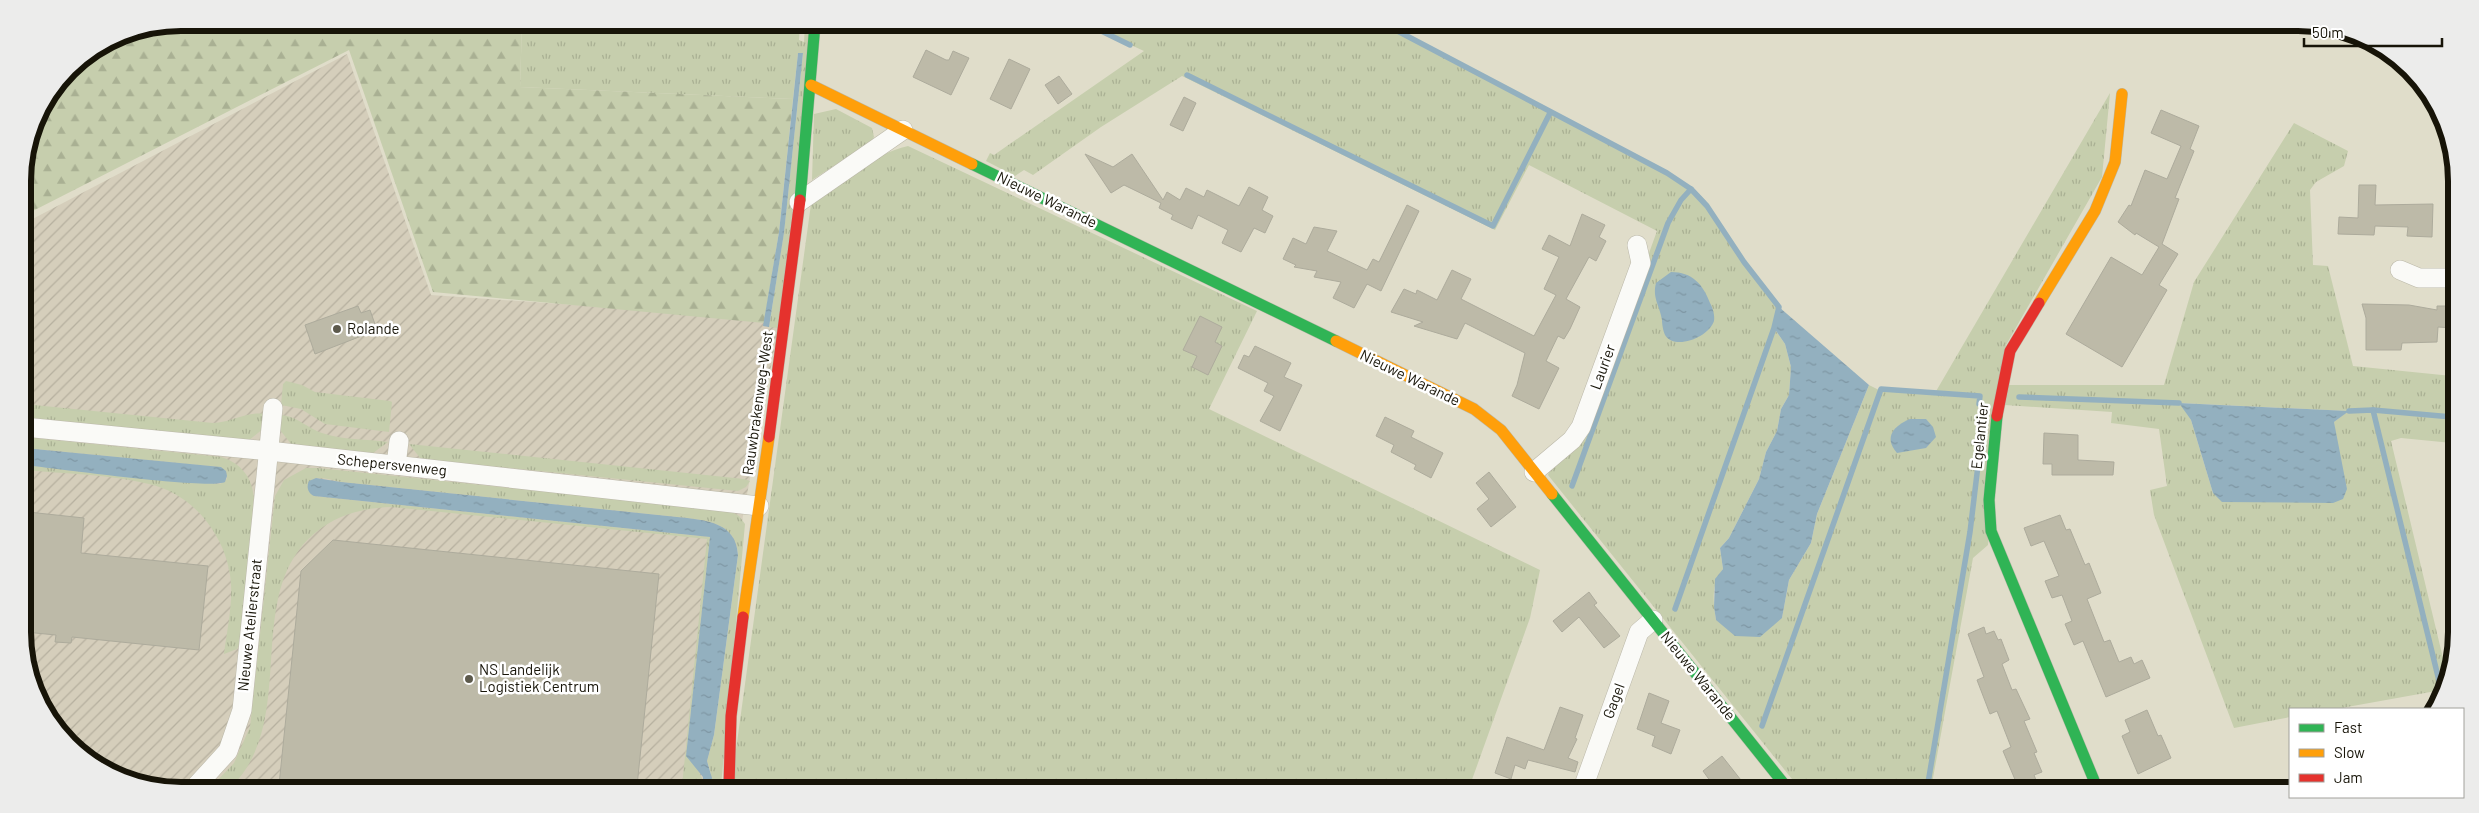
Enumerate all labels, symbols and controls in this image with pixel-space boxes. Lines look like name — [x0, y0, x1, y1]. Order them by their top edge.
scale bar — [2304, 15, 2442, 47]
text: 50 m — [2312, 23, 2344, 41]
street label: Nieuwe Warande — [995, 167, 1100, 231]
place label: Rolande — [347, 319, 400, 337]
marker: Rolande — [331, 323, 343, 335]
street label: Rauwbrakenweg-West — [738, 330, 776, 476]
street label: Laurier — [1586, 341, 1619, 392]
street label: Nieuwe Warande — [1358, 345, 1463, 409]
street label: Egelantier — [1967, 401, 1992, 470]
street label: Schepersvenweg — [336, 449, 448, 479]
street label: Nieuwe Atelierstraat — [233, 558, 265, 692]
street label: Nieuwe Warande — [1658, 627, 1740, 723]
place label: NS Landelijk Logistiek Centrum — [479, 660, 599, 695]
marker: NS Landelijk Logistiek Centrum — [463, 673, 475, 685]
street label: Gagel — [1598, 681, 1628, 721]
legend — [2289, 708, 2464, 798]
text: Fast — [2334, 718, 2362, 736]
text: Slow — [2334, 743, 2365, 761]
text: Jam — [2334, 768, 2363, 786]

